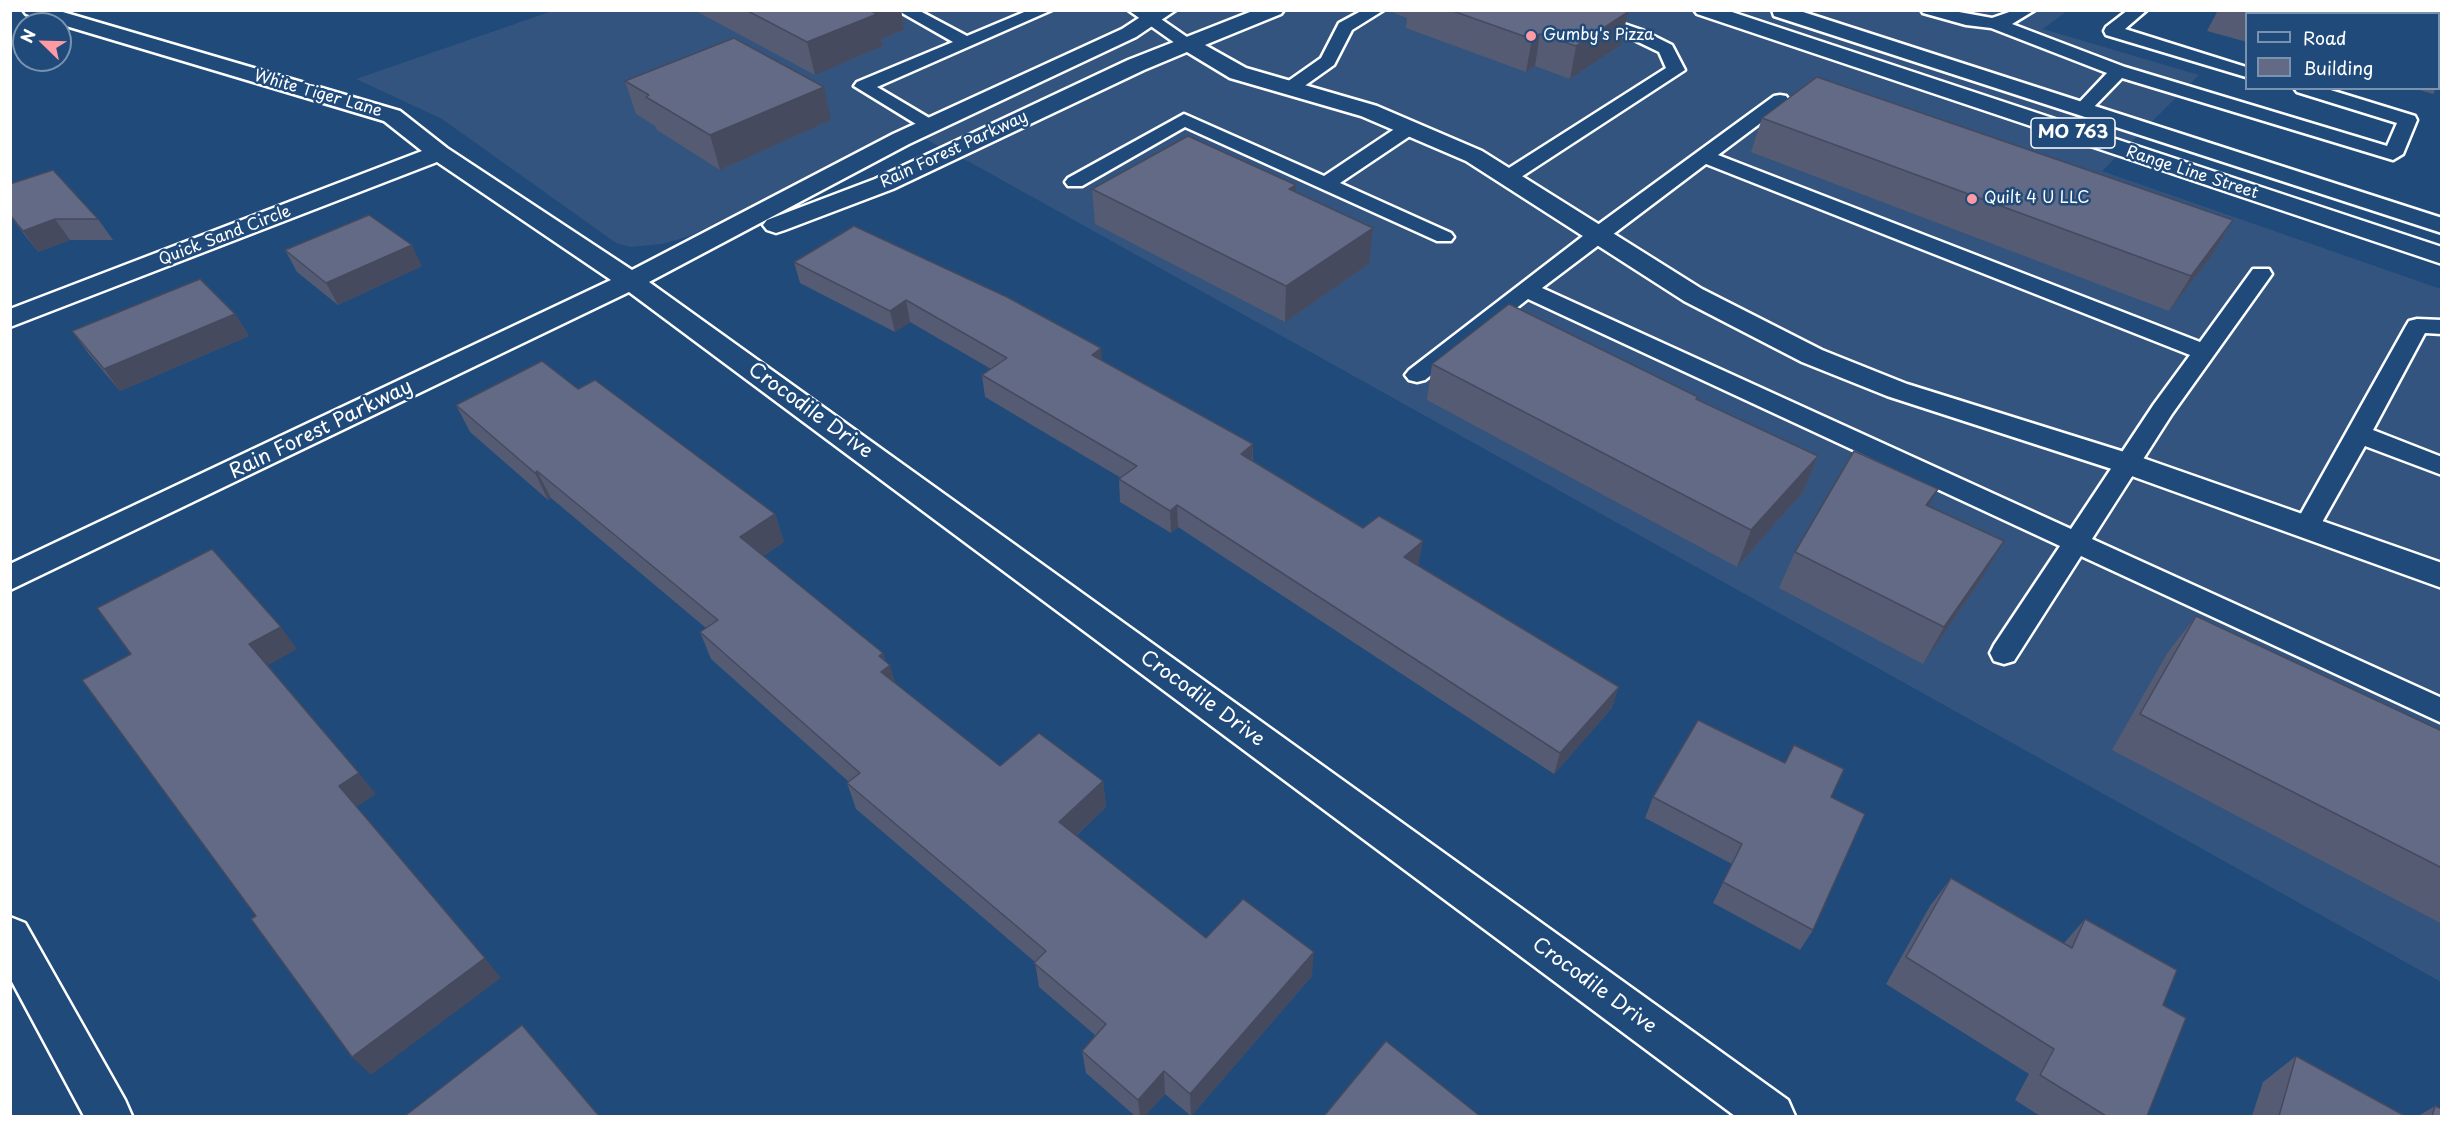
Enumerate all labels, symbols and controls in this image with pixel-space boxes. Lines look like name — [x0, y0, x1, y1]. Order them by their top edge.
north arrow — [12, 12, 72, 72]
legend — [2245, 12, 2440, 90]
text: Road — [2303, 24, 2347, 51]
text: N — [14, 25, 41, 46]
place label: Gumby's Pizza — [1543, 26, 1654, 46]
marker: Gumby's Pizza — [1524, 29, 1538, 43]
text: Building — [2303, 54, 2373, 81]
street label: White Tiger Lane — [252, 67, 384, 121]
street label: Rain Forest Parkway — [877, 107, 1031, 193]
road number: MO 763 — [2031, 118, 2115, 148]
street label: Range Line Street — [2123, 143, 2261, 203]
place label: Quilt 4 U LLC — [1984, 189, 2090, 209]
marker: Quilt 4 U LLC — [1965, 192, 1979, 206]
street label: Quick Sand Circle — [156, 202, 294, 270]
street label: Crocodile Drive — [743, 358, 877, 464]
street label: Rain Forest Parkway — [226, 375, 416, 485]
street label: Crocodile Drive — [1135, 646, 1269, 752]
street label: Crocodile Drive — [1527, 933, 1661, 1039]

